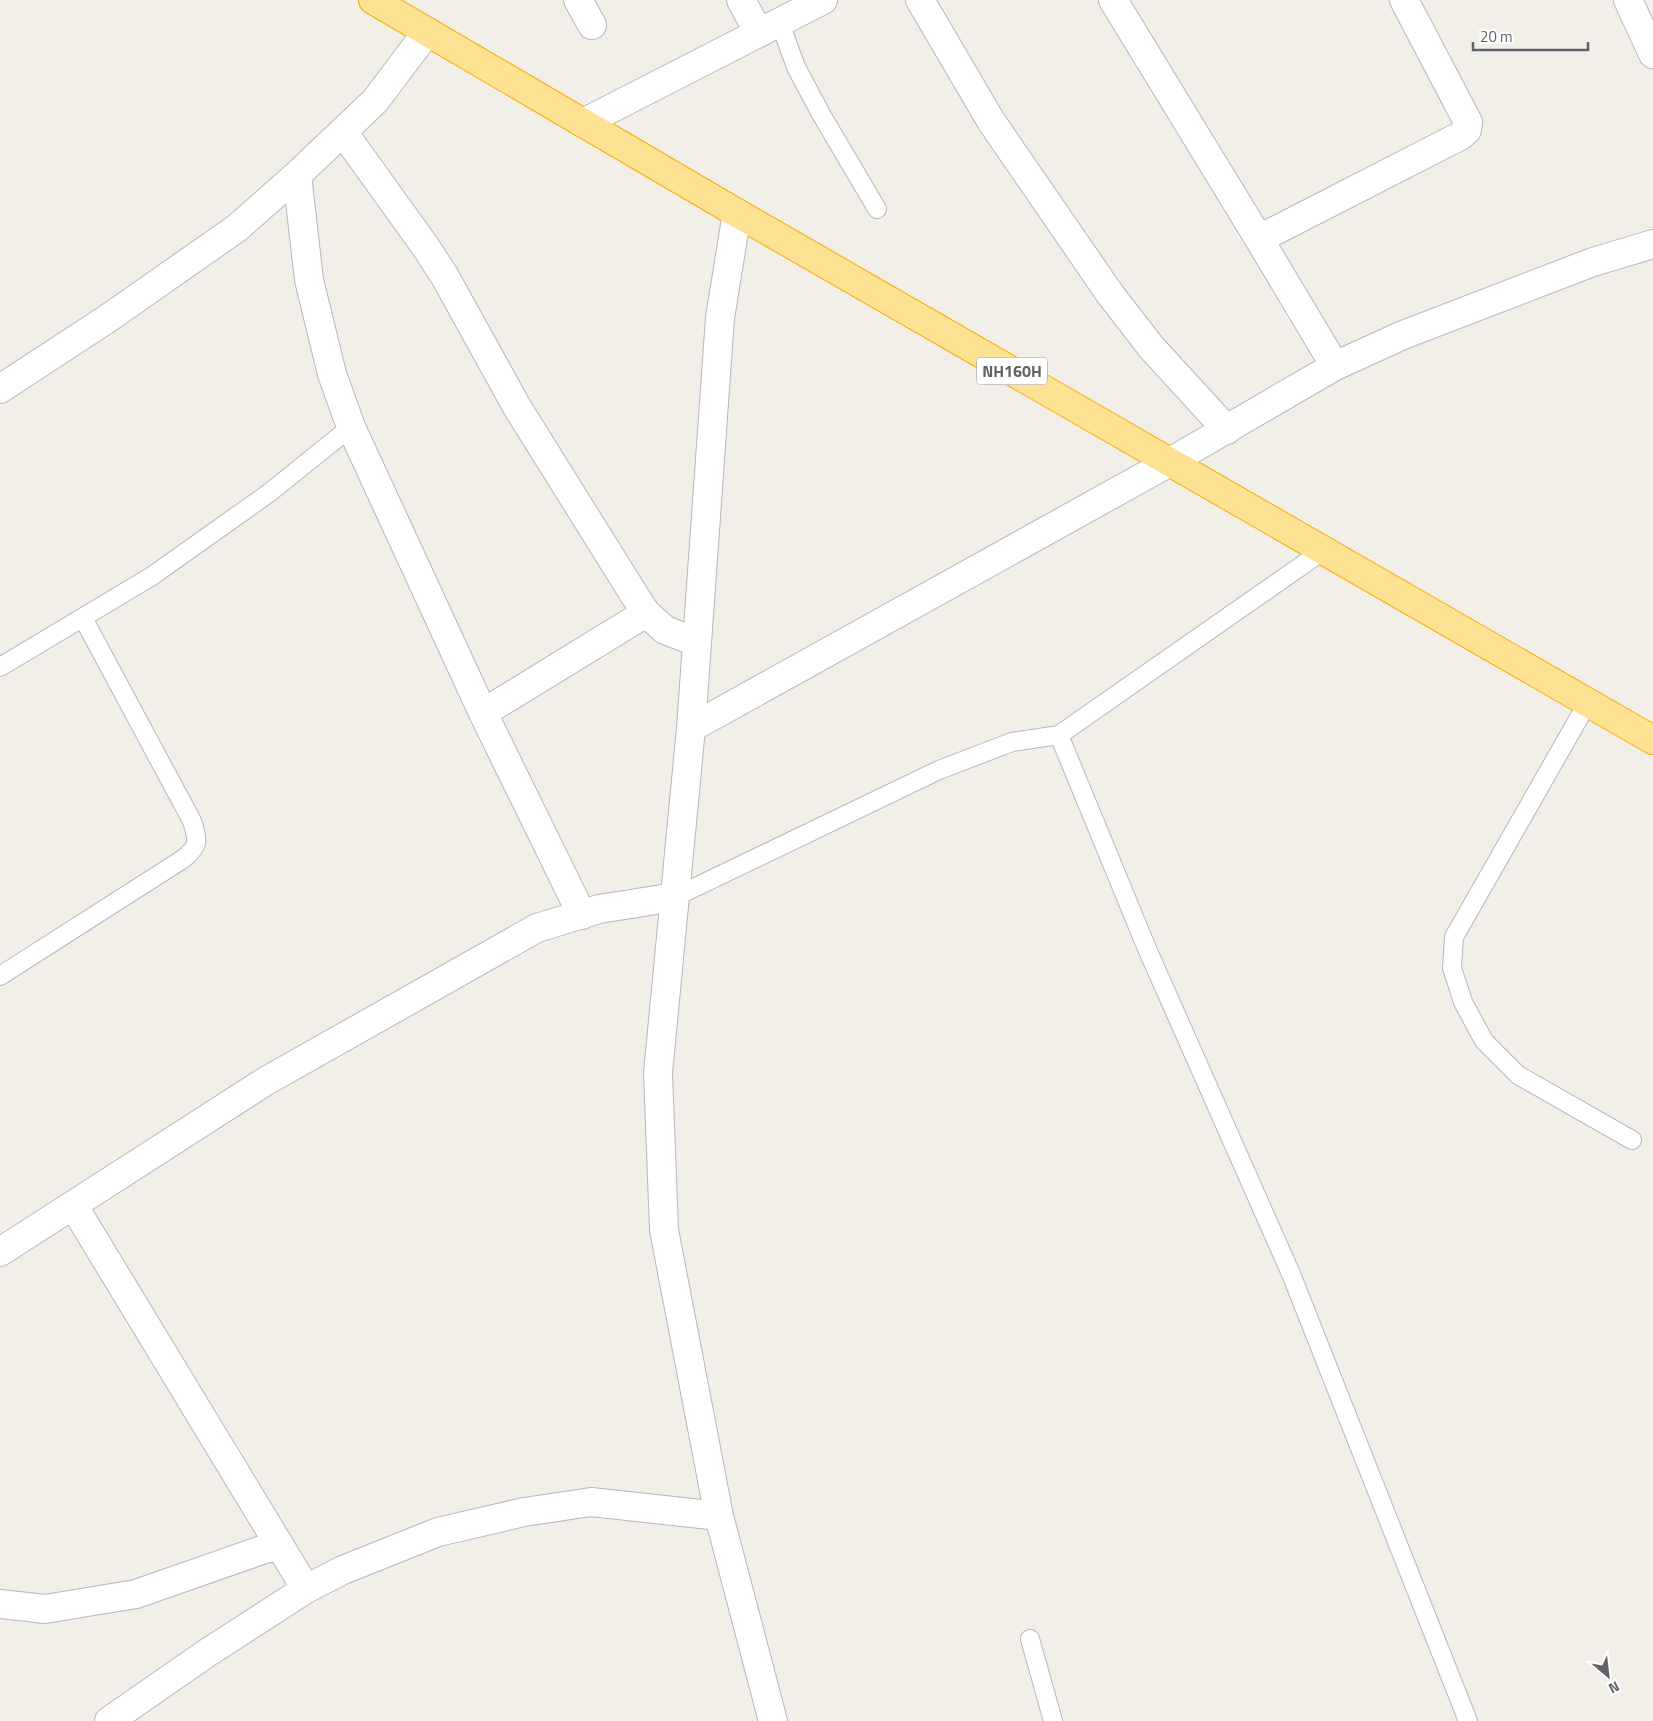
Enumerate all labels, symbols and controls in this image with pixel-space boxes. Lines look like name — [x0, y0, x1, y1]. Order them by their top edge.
scale bar — [1473, 20, 1588, 52]
text: 20 m — [1480, 25, 1513, 48]
road number: NH160H — [977, 358, 1047, 384]
north arrow — [1583, 1651, 1633, 1701]
text: N — [1605, 1676, 1624, 1699]

